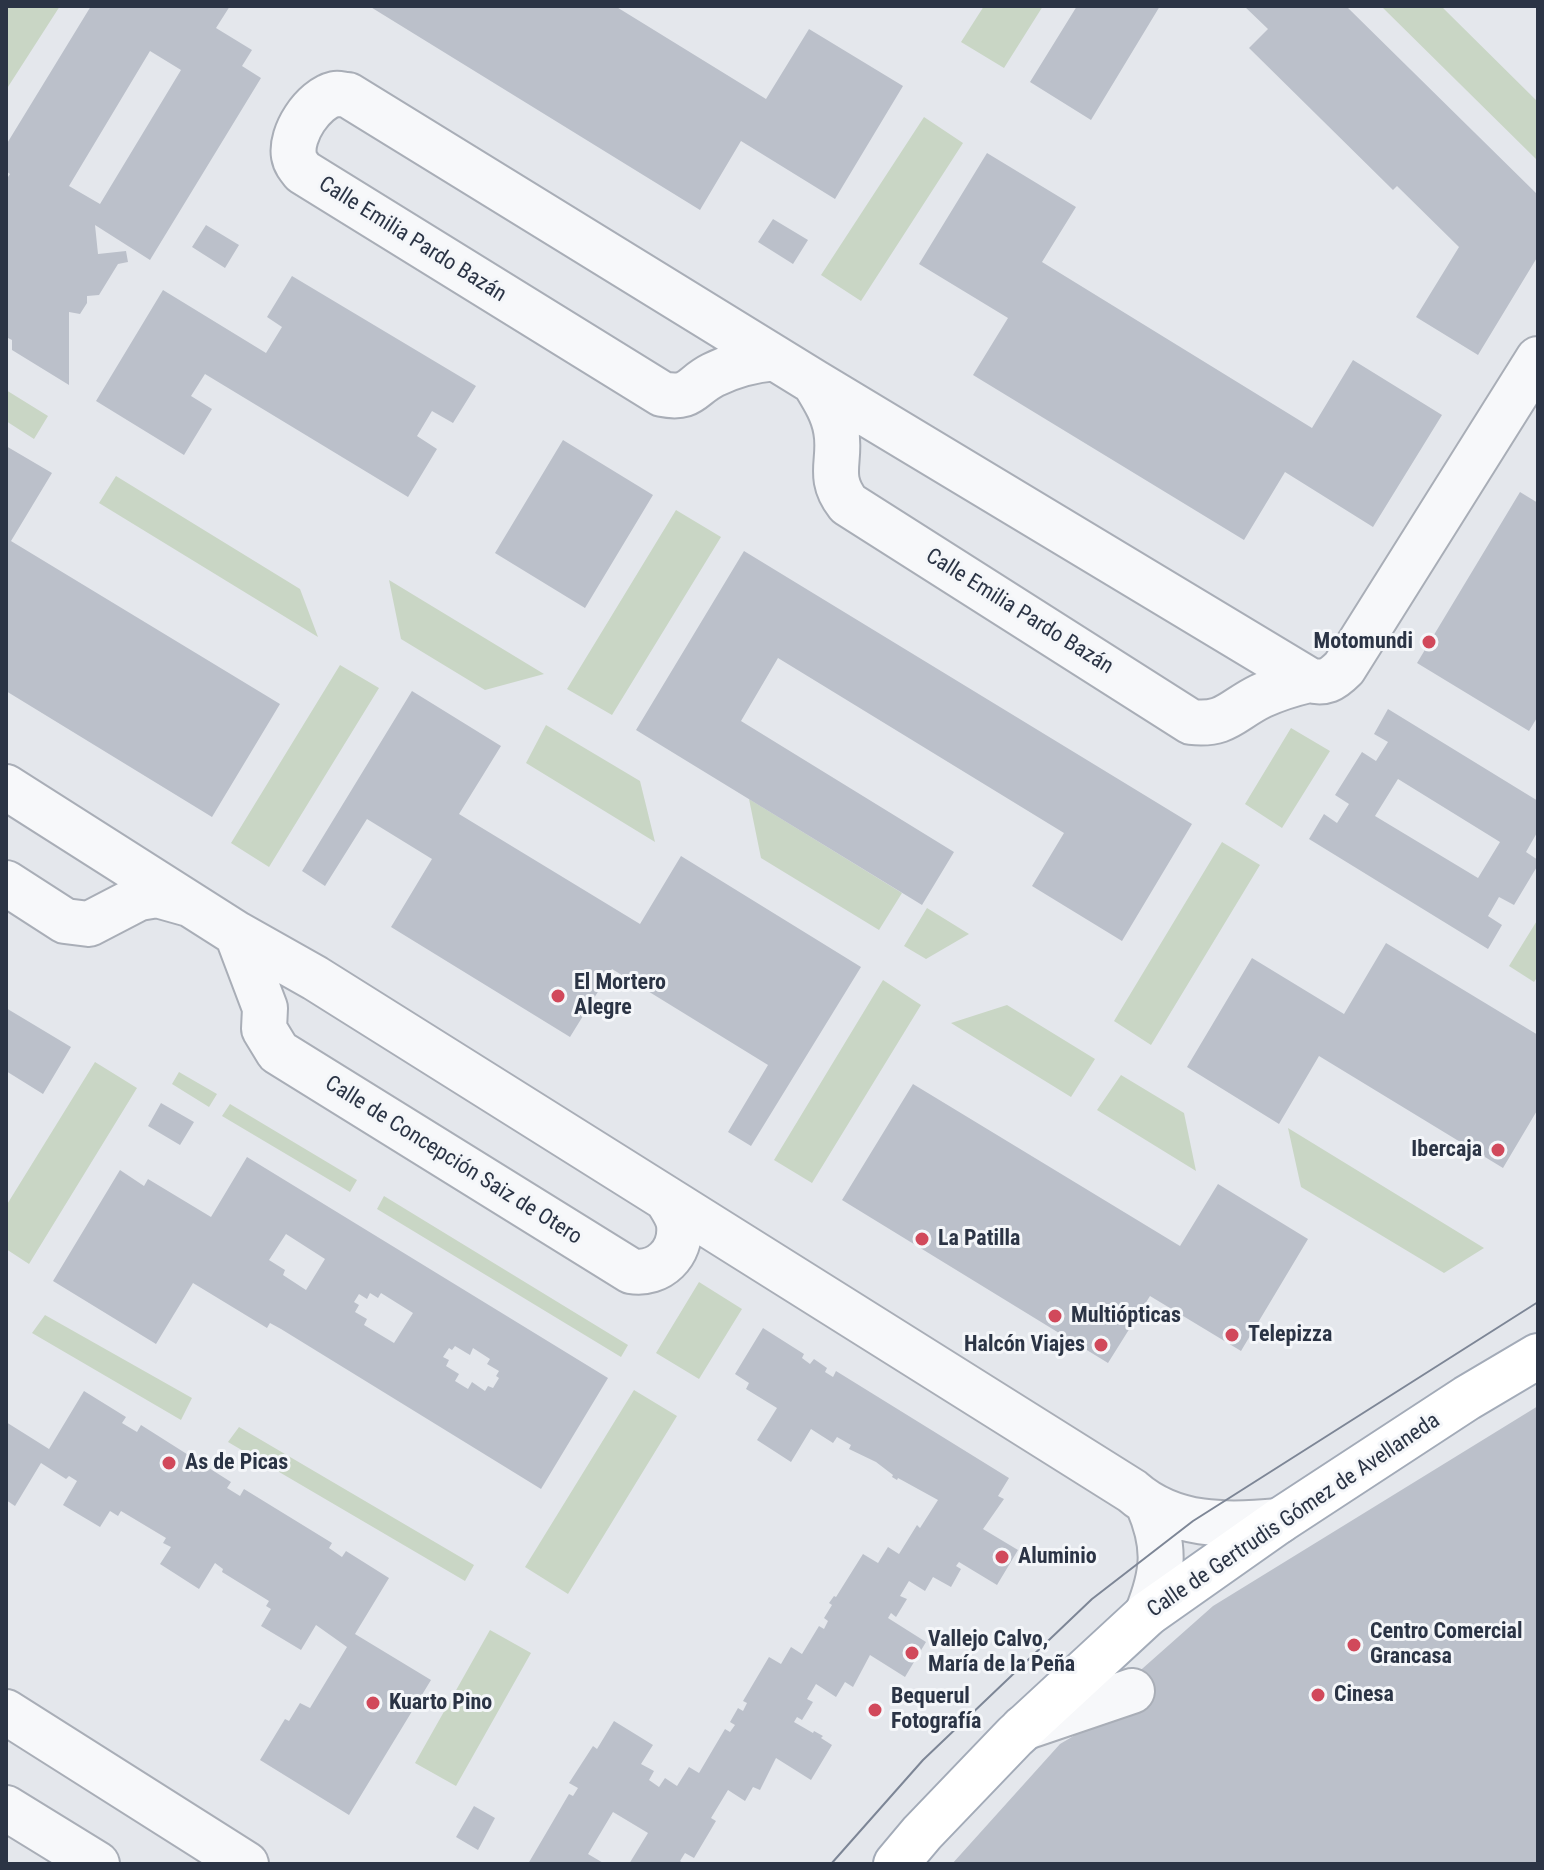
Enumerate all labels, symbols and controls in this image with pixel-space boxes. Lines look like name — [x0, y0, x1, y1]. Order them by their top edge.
street label: Calle Emilia Pardo Bazán — [313, 172, 511, 308]
street label: Calle Emilia Pardo Bazán — [920, 544, 1118, 680]
place label: Motomundi — [1314, 629, 1413, 655]
marker: Motomundi — [1420, 633, 1438, 651]
place label: El Mortero Alegre — [574, 970, 666, 1022]
marker: El Mortero Alegre — [549, 987, 567, 1005]
street label: Calle de Concepción Saiz de Otero — [320, 1071, 586, 1251]
place label: Ibercaja — [1411, 1137, 1482, 1163]
marker: Ibercaja — [1489, 1141, 1507, 1159]
place label: La Patilla — [938, 1226, 1020, 1252]
marker: La Patilla — [913, 1230, 931, 1248]
place label: Multiópticas — [1071, 1303, 1181, 1329]
marker: Multiópticas — [1046, 1307, 1064, 1325]
place label: Telepizza — [1248, 1322, 1332, 1348]
marker: Telepizza — [1223, 1326, 1241, 1344]
place label: Halcón Viajes — [964, 1332, 1085, 1358]
marker: Halcón Viajes — [1092, 1336, 1110, 1354]
street label: Calle de Gertrudis Gómez de Avellaneda — [1143, 1408, 1445, 1624]
place label: As de Picas — [185, 1450, 288, 1476]
marker: As de Picas — [160, 1454, 178, 1472]
place label: Aluminio — [1018, 1544, 1097, 1570]
marker: Aluminio — [993, 1548, 1011, 1566]
place label: Centro Comercial Grancasa — [1370, 1619, 1523, 1670]
place label: Vallejo Calvo, María de la Peña — [928, 1627, 1075, 1678]
marker: Centro Comercial Grancasa — [1345, 1636, 1363, 1654]
marker: Vallejo Calvo, María de la Peña — [903, 1644, 921, 1662]
place label: Cinesa — [1334, 1682, 1394, 1708]
place label: Bequerul Fotografía — [891, 1684, 981, 1736]
marker: Cinesa — [1309, 1686, 1327, 1704]
place label: Kuarto Pino — [389, 1690, 492, 1716]
marker: Kuarto Pino — [364, 1694, 382, 1712]
marker: Bequerul Fotografía — [866, 1701, 884, 1719]

